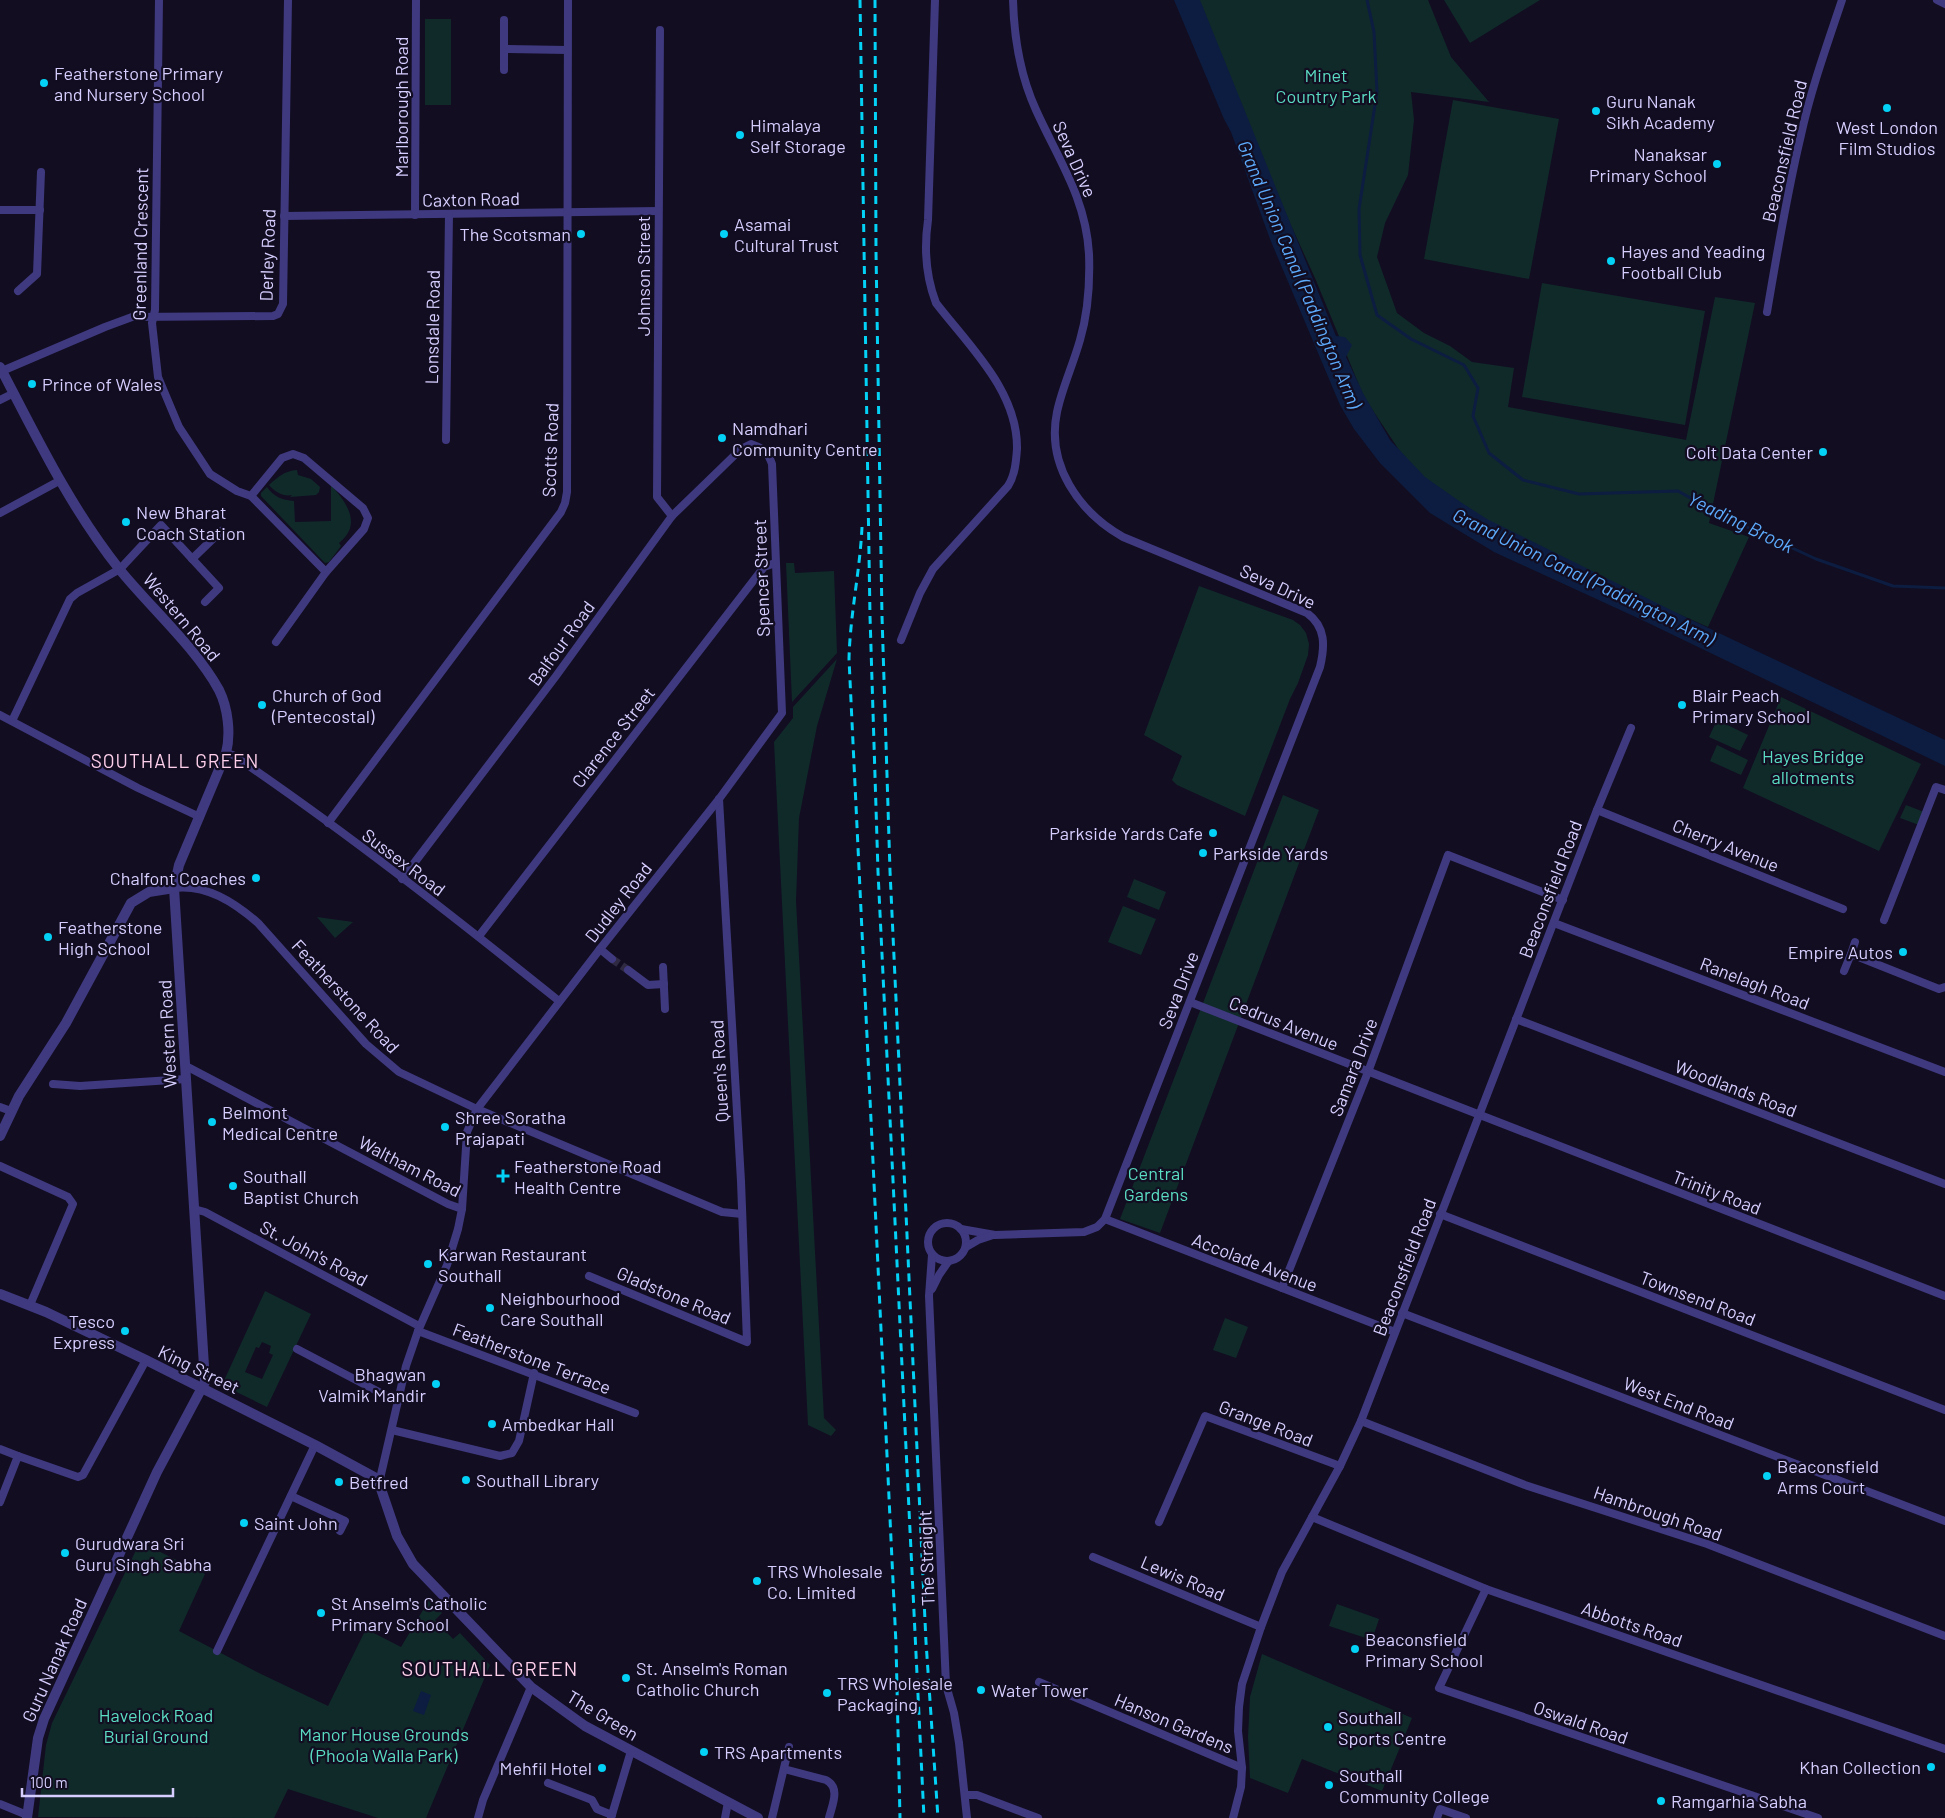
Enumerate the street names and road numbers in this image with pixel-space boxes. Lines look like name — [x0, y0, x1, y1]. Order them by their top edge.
street label: Marlborough Road — [390, 37, 412, 177]
street label: Beaconsfield Road — [1757, 78, 1811, 224]
street label: Seva Drive — [1048, 117, 1102, 201]
street label: Greenland Crescent — [128, 167, 152, 321]
street label: Caxton Road — [422, 187, 520, 211]
street label: Derley Road — [254, 208, 280, 302]
street label: Johnson Street — [632, 216, 654, 336]
street label: Lonsdale Road — [420, 270, 444, 384]
street label: Scotts Road — [537, 402, 563, 498]
street label: Spencer Street — [748, 519, 774, 637]
street label: Seva Drive — [1237, 559, 1319, 613]
street label: Western Road — [139, 568, 225, 666]
street label: Balfour Road — [523, 596, 599, 690]
street label: Clarence Street — [567, 682, 659, 792]
street label: Cherry Avenue — [1670, 814, 1782, 876]
street label: Beaconsfield Road — [1514, 817, 1586, 961]
street label: Sussex Road — [358, 824, 450, 900]
street label: Dudley Road — [580, 858, 656, 946]
street label: Featherstone Road — [288, 935, 404, 1057]
street label: Seva Drive — [1153, 948, 1203, 1032]
street label: Ranelagh Road — [1697, 952, 1813, 1014]
street label: Western Road — [153, 979, 181, 1089]
street label: Cedrus Avenue — [1226, 991, 1342, 1055]
street label: Samara Drive — [1324, 1015, 1382, 1119]
street label: Queen's Road — [705, 1019, 733, 1123]
street label: Woodlands Road — [1672, 1055, 1800, 1121]
street label: Waltham Road — [355, 1131, 465, 1201]
street label: Trinity Road — [1670, 1165, 1764, 1219]
street label: Beaconsfield Road — [1368, 1195, 1440, 1339]
street label: St. John's Road — [256, 1215, 372, 1291]
street label: Accolade Avenue — [1189, 1228, 1321, 1296]
street label: Gladstone Road — [614, 1261, 734, 1329]
street label: Townsend Road — [1637, 1266, 1759, 1330]
street label: Featherstone Terrace — [450, 1318, 614, 1398]
street label: King Street — [155, 1340, 243, 1398]
street label: West End Road — [1621, 1372, 1737, 1434]
street label: Grange Road — [1216, 1395, 1316, 1451]
street label: Hambrough Road — [1591, 1481, 1725, 1545]
street label: The Straight — [913, 1510, 939, 1606]
street label: Lewis Road — [1138, 1550, 1228, 1606]
street label: Guru Nanak Road — [17, 1595, 91, 1725]
street label: Abbotts Road — [1579, 1596, 1685, 1652]
street label: The Green — [563, 1685, 643, 1745]
street label: Hanson Gardens — [1111, 1688, 1237, 1758]
street label: Oswald Road — [1531, 1696, 1631, 1748]

